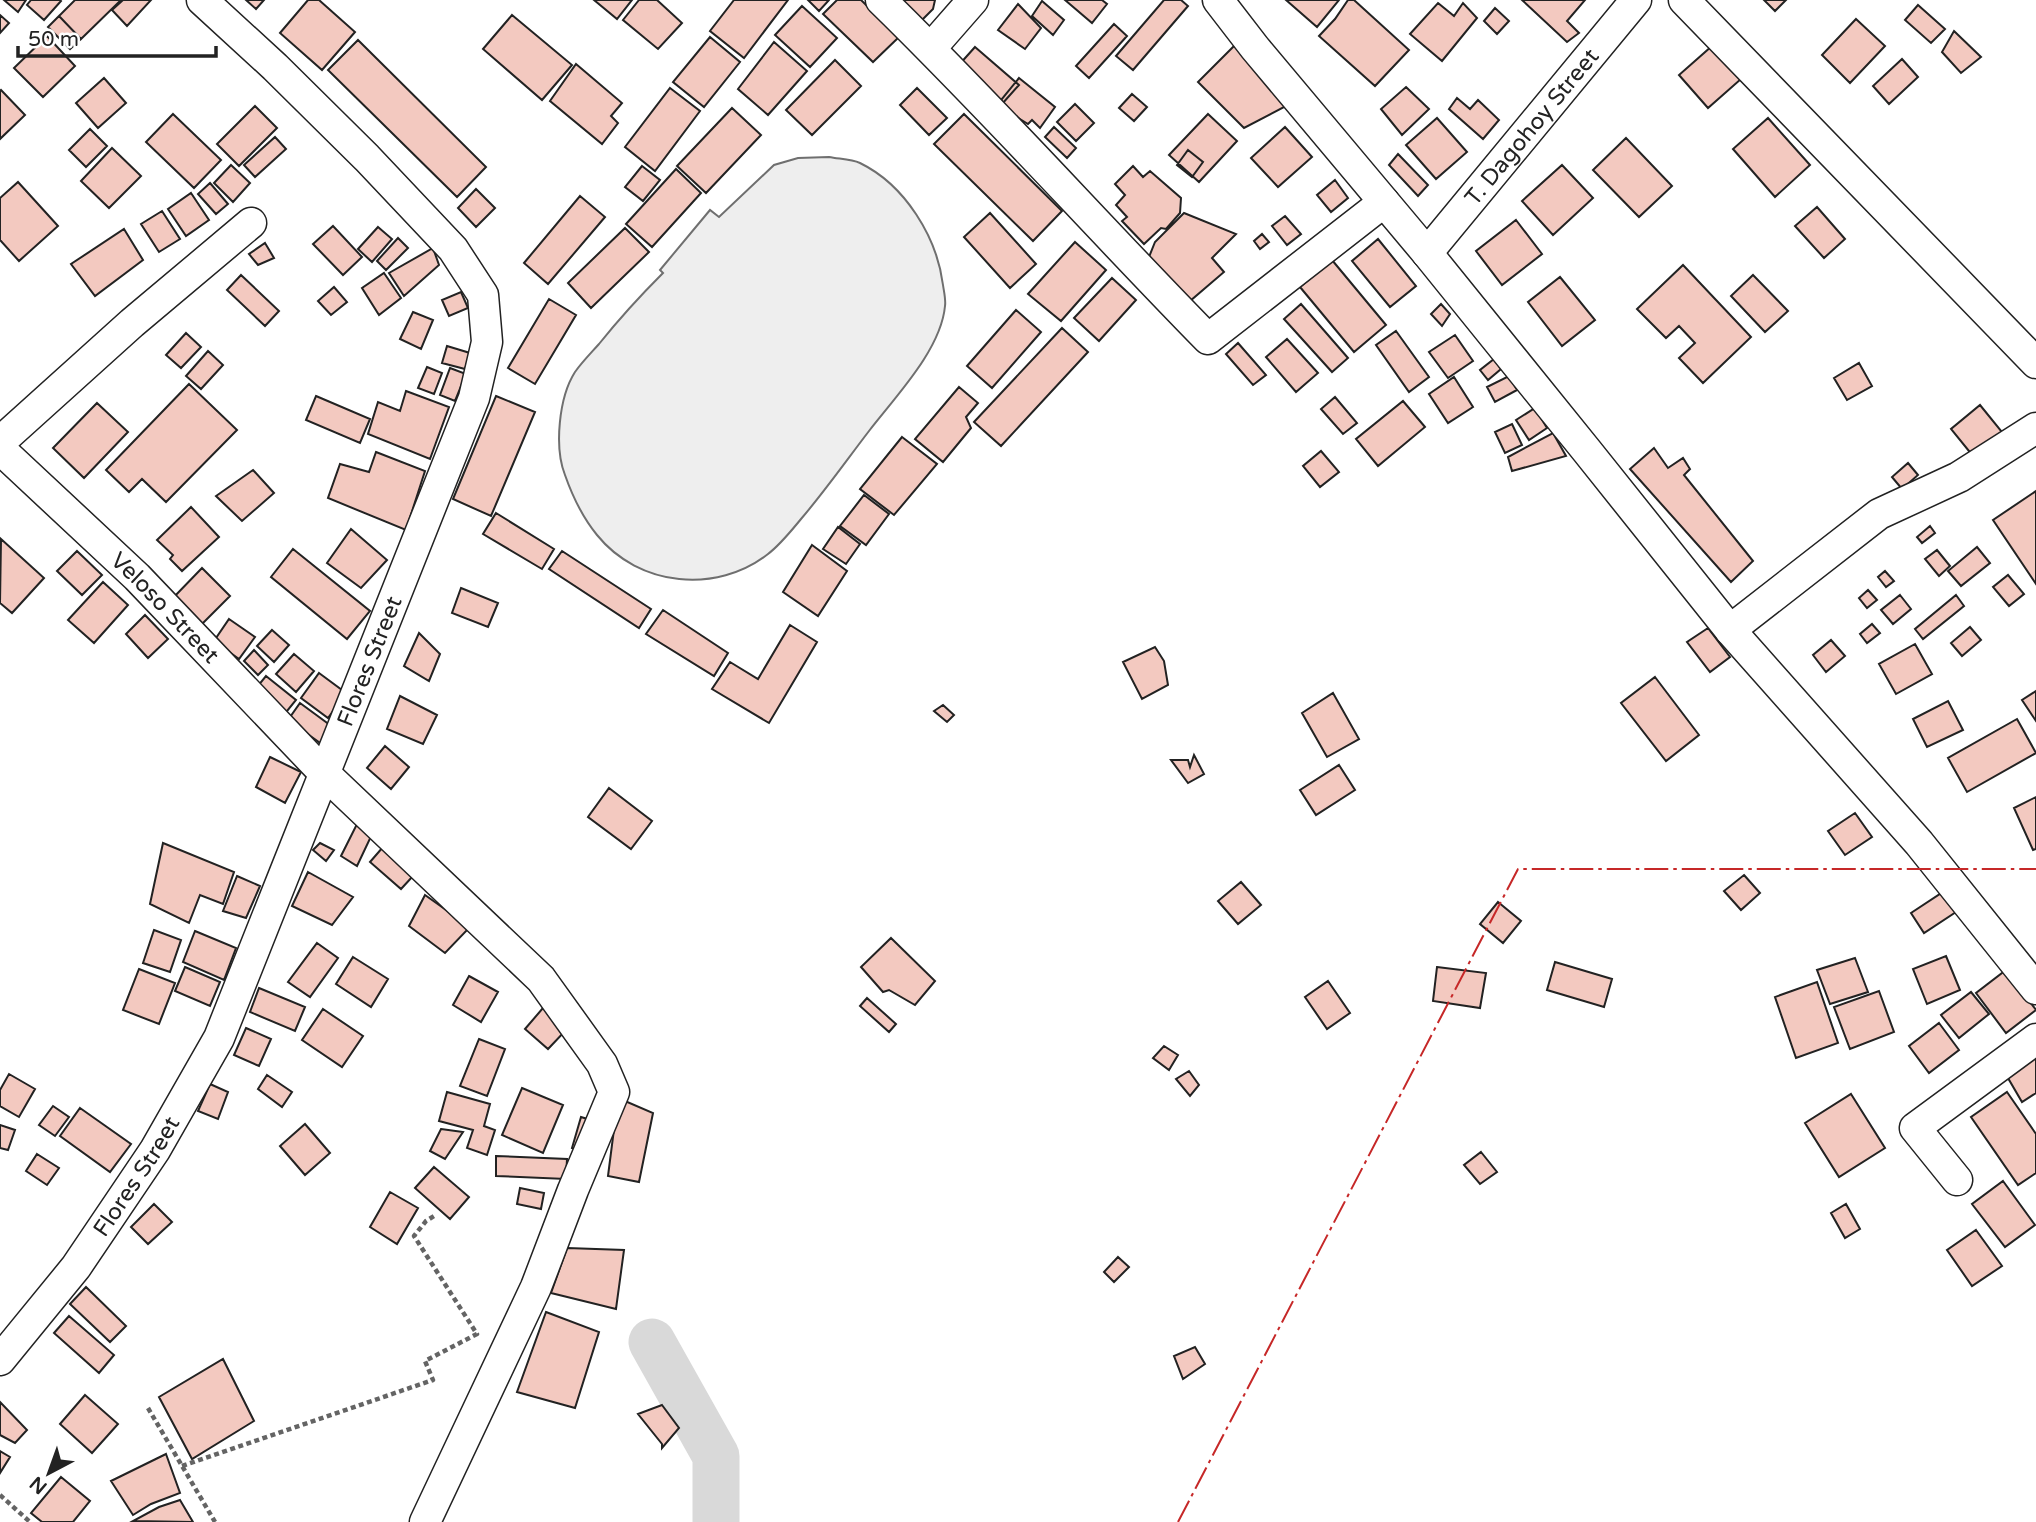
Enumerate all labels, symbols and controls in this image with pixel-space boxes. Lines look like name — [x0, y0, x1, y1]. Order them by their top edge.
scale bar — [18, 14, 215, 58]
text: 50 m — [28, 27, 79, 52]
street label: T. Dagohoy Street — [1459, 43, 1605, 211]
street label: Veloso Street — [104, 547, 225, 670]
street label: Flores Street — [332, 592, 409, 731]
street label: Flores Street — [88, 1112, 186, 1242]
north arrow — [14, 1438, 84, 1508]
text: N — [26, 1472, 51, 1498]

